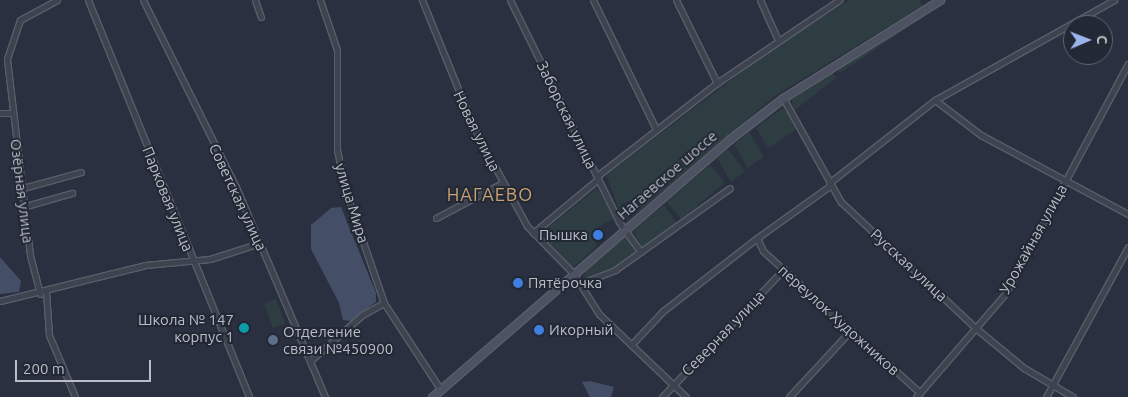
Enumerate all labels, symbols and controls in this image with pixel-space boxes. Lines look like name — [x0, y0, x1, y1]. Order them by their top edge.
north arrow — [1063, 15, 1113, 65]
text: С — [1094, 35, 1110, 44]
street label: Заборская улица — [533, 58, 601, 172]
street label: Новая улица — [450, 88, 504, 174]
street label: Нагаевское шоссе — [613, 127, 721, 223]
street label: Озёрная улица — [7, 138, 37, 244]
street label: Советская улица — [205, 141, 271, 253]
street label: Парковая улица — [139, 144, 197, 254]
street label: улица Мира — [331, 161, 373, 245]
street label: Урожайная улица — [995, 181, 1071, 297]
district label: НАГАЕВО — [446, 183, 534, 205]
street label: Русская улица — [867, 225, 951, 305]
place label: Пышка — [539, 226, 588, 244]
marker: Пышка — [592, 229, 604, 241]
street label: переулок Художников — [775, 261, 903, 379]
place label: Пятёрочка — [528, 274, 602, 292]
marker: Пятёрочка — [512, 277, 524, 289]
street label: Северная улица — [678, 287, 768, 379]
place label: Школа № 147 корпус 1 — [138, 310, 234, 345]
place label: Икорный — [549, 321, 613, 339]
marker: Школа № 147 корпус 1 — [238, 322, 250, 334]
place label: Отделение связи №450900 — [283, 322, 393, 357]
marker: Икорный — [533, 324, 545, 336]
marker: Отделение связи №450900 — [267, 334, 279, 346]
scale bar — [18, 350, 154, 382]
text: 200 m — [23, 360, 65, 377]

